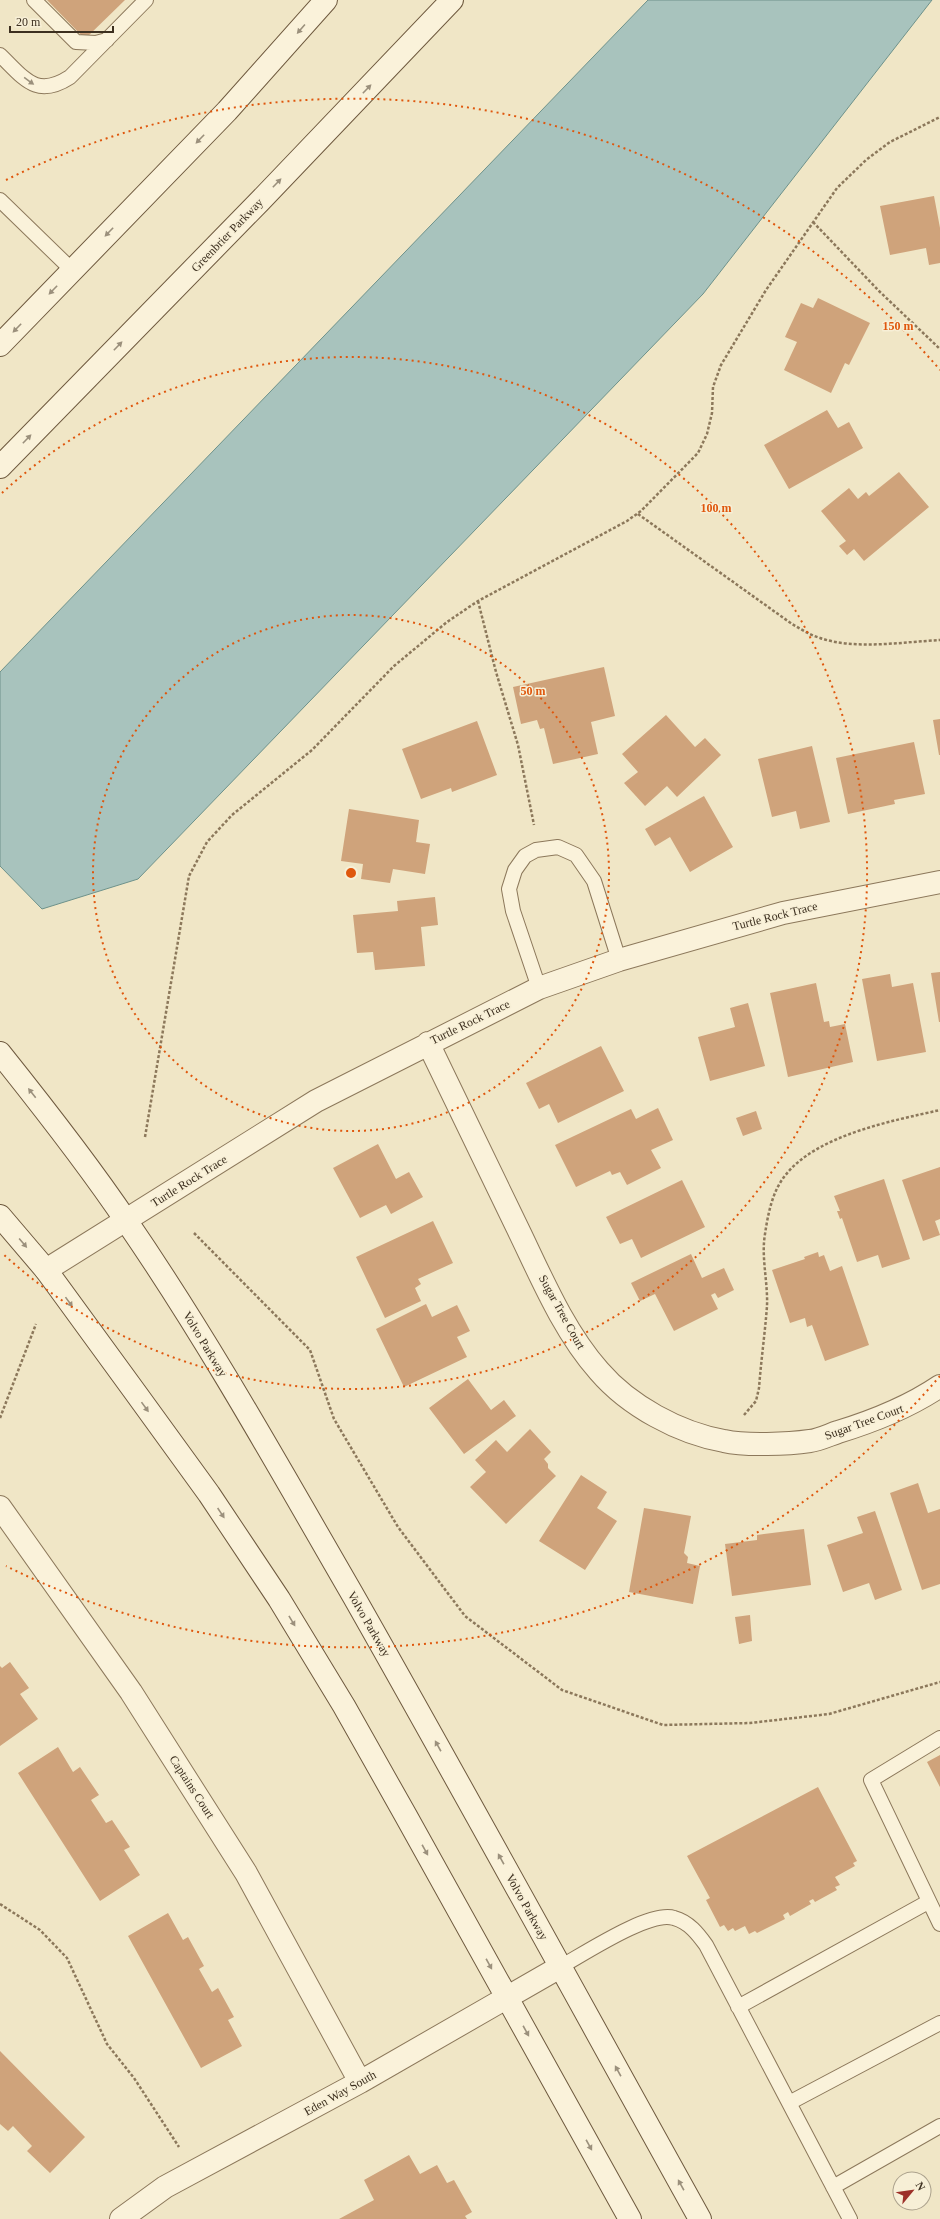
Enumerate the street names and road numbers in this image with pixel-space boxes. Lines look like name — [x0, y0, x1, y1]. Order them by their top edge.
street label: Greenbrier Parkway — [188, 195, 266, 275]
street label: Turtle Rock Trace — [731, 899, 819, 933]
street label: Turtle Rock Trace — [428, 997, 512, 1047]
street label: Turtle Rock Trace — [148, 1152, 230, 1210]
street label: Sugar Tree Court — [536, 1272, 588, 1352]
street label: Volvo Parkway — [180, 1309, 230, 1379]
street label: Sugar Tree Court — [823, 1401, 906, 1443]
street label: Volvo Parkway — [345, 1589, 393, 1659]
street label: Captains Court — [166, 1753, 218, 1822]
street label: Volvo Parkway — [503, 1871, 551, 1943]
street label: Eden Way South — [302, 2067, 378, 2119]

